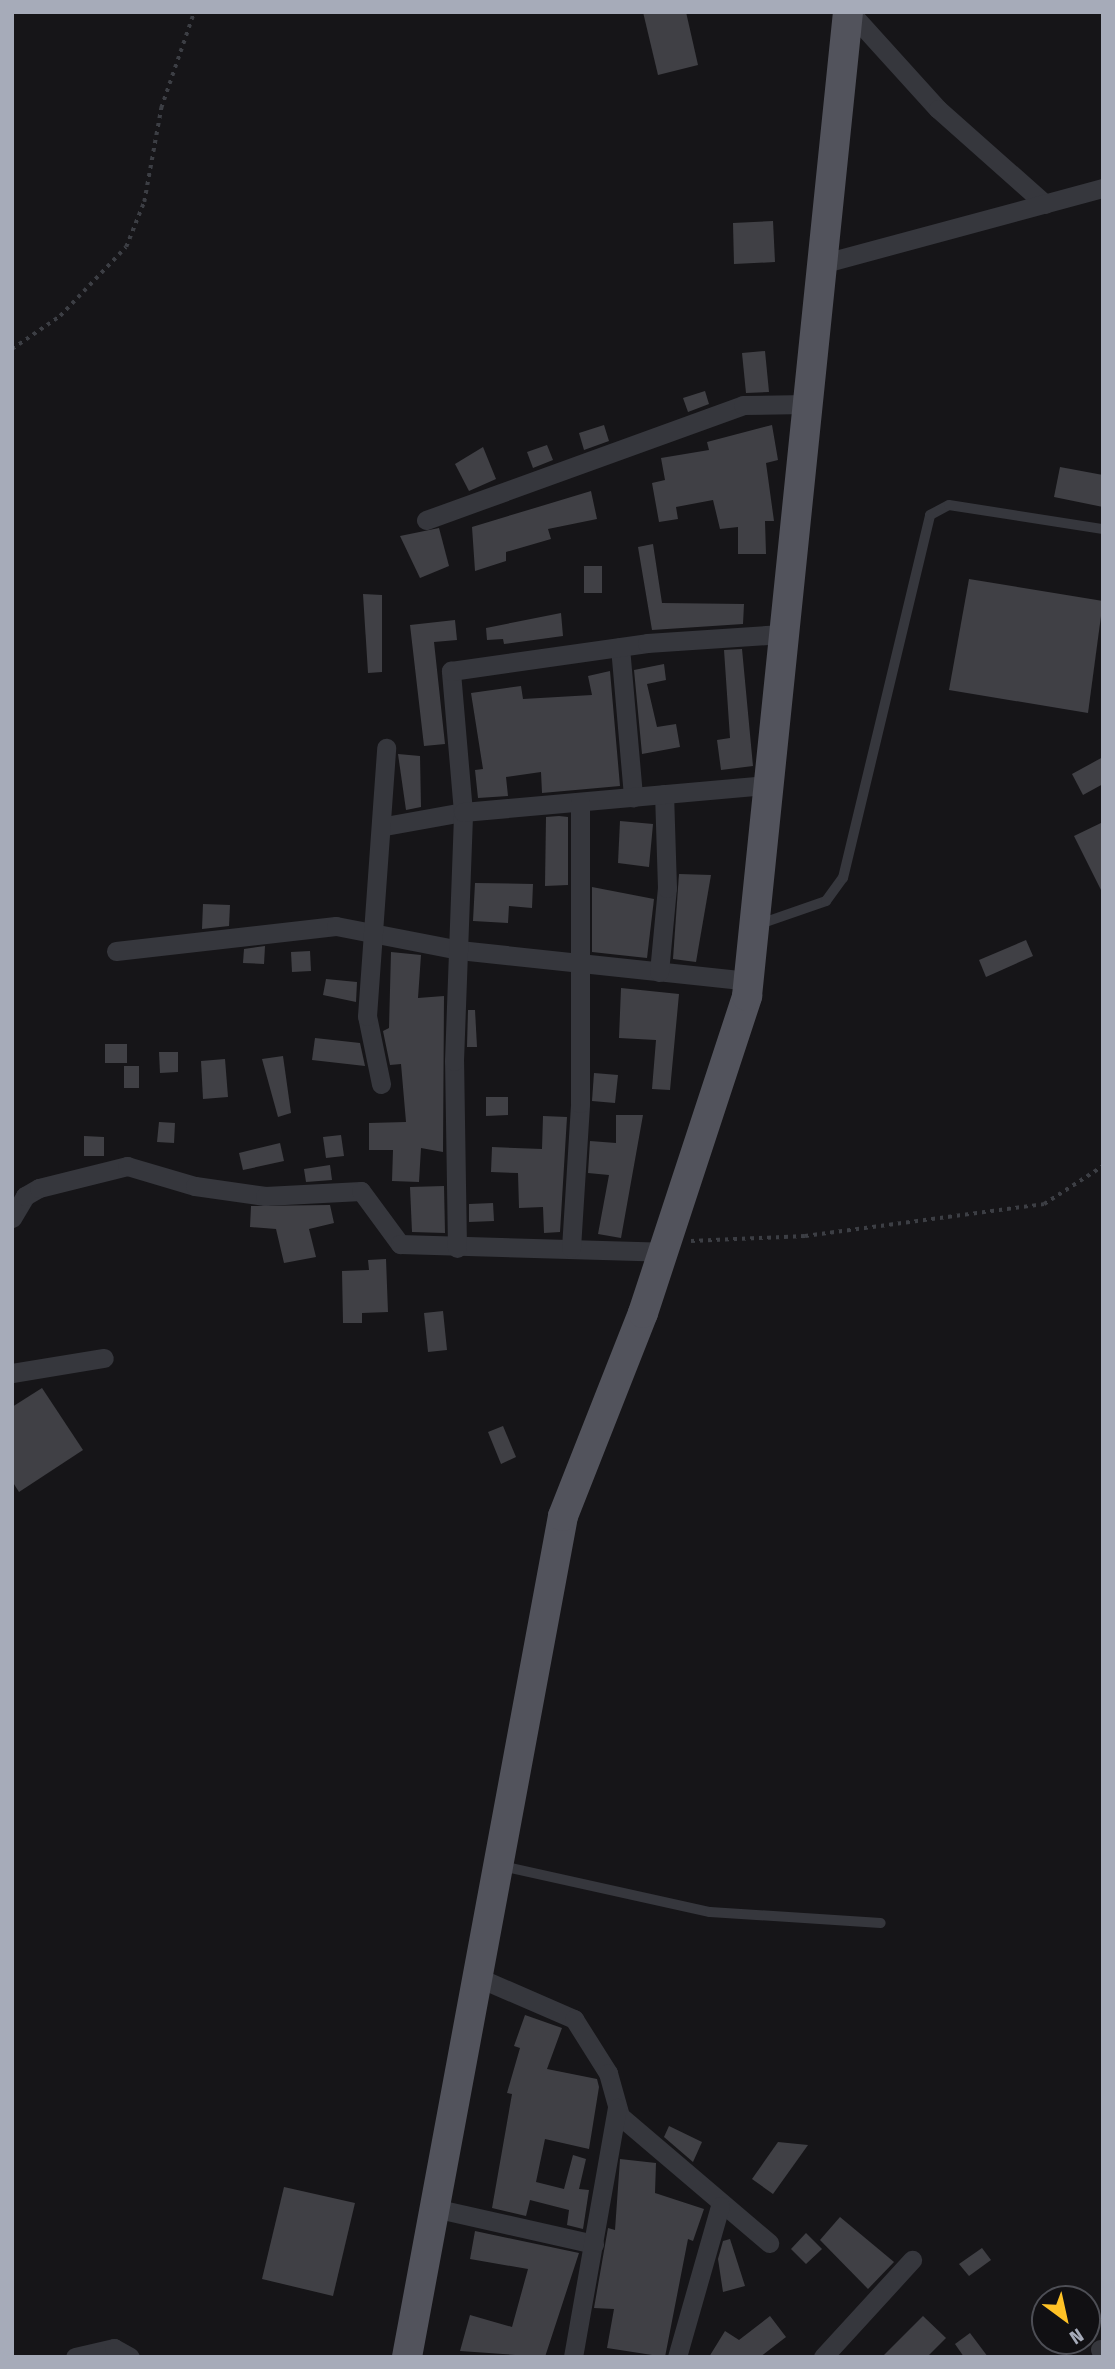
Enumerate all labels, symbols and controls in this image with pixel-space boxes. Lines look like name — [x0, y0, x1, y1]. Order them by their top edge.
north arrow — [1031, 2285, 1101, 2355]
text: N — [1066, 2324, 1088, 2349]

